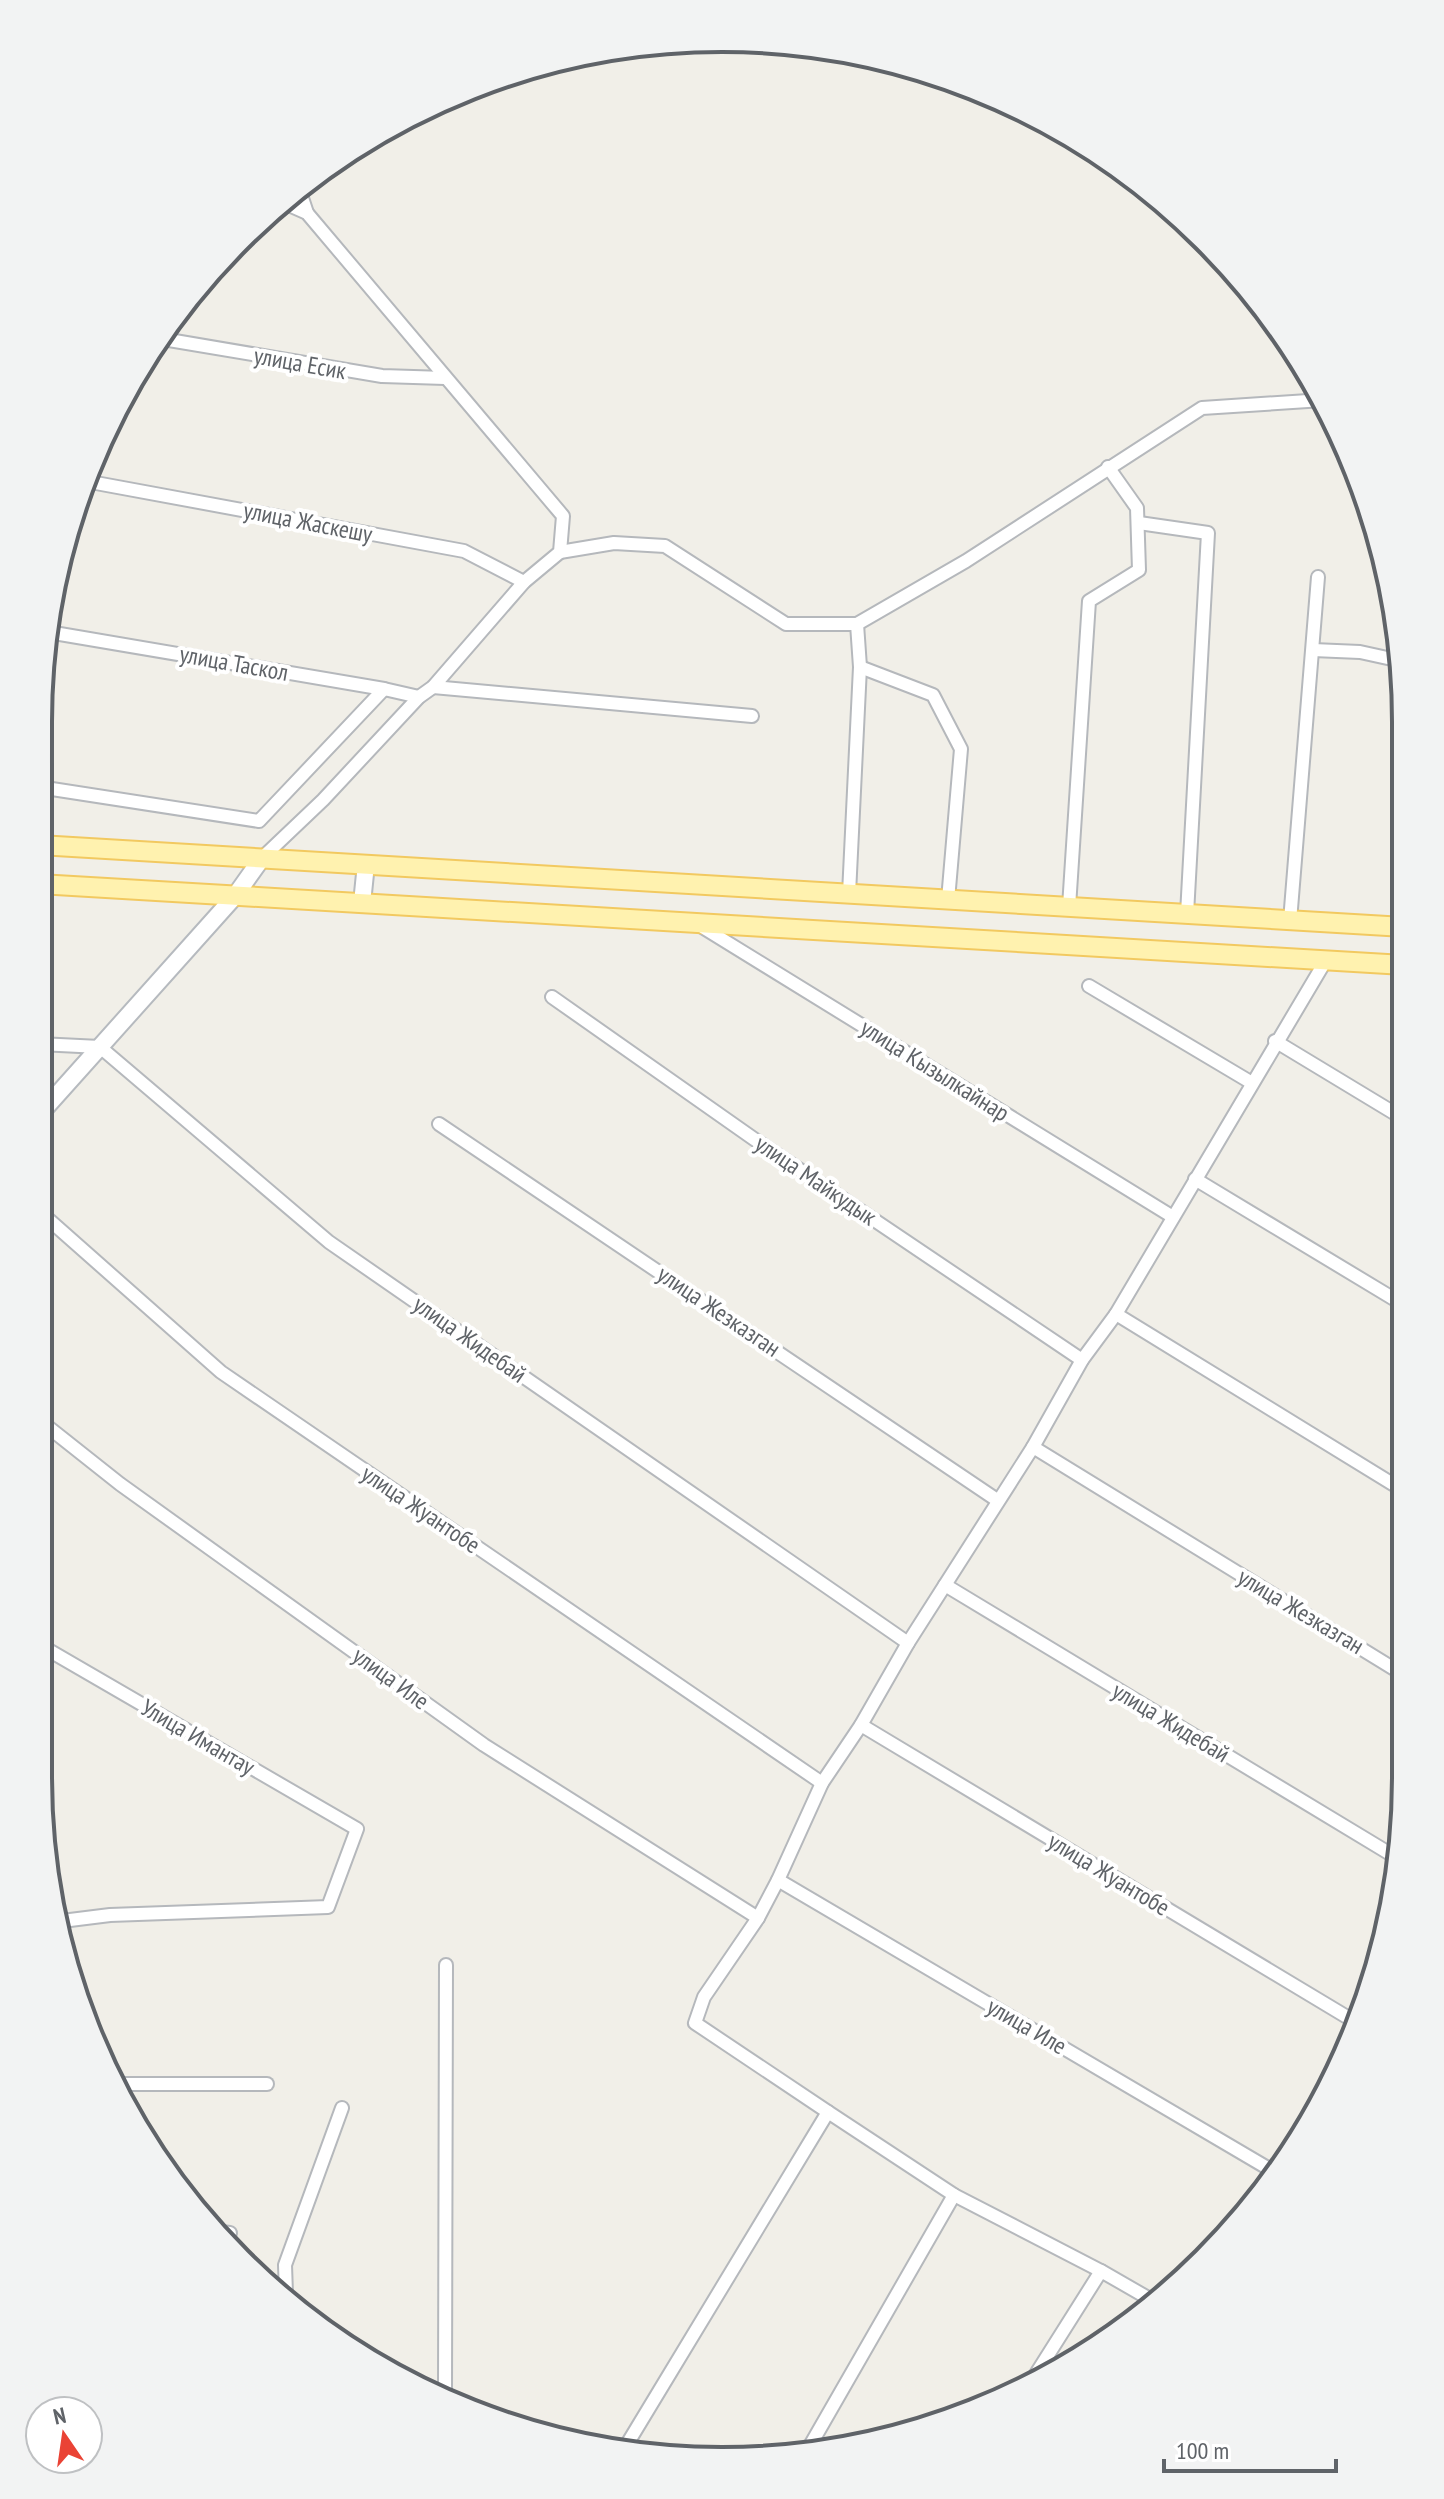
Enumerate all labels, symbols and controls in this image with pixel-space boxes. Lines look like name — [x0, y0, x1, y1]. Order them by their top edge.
street label: улица Есик — [252, 340, 349, 386]
street label: улица Жаскешу — [241, 494, 375, 550]
street label: улица Таскол — [177, 638, 291, 688]
street label: улица Кызылкайнар — [855, 1012, 1015, 1128]
street label: улица Майкудык — [749, 1128, 883, 1233]
street label: улица Жезказган — [651, 1258, 787, 1364]
street label: улица Жидебай — [407, 1289, 533, 1389]
street label: улица Жуантобе — [356, 1458, 486, 1560]
street label: улица Жезказган — [1232, 1561, 1370, 1661]
street label: улица Иле — [347, 1640, 435, 1716]
street label: улица Жидебай — [1107, 1675, 1235, 1769]
street label: Улица Имантау — [135, 1692, 261, 1782]
street label: улица Жуантобе — [1042, 1825, 1176, 1923]
street label: улица Иле — [982, 1991, 1072, 2061]
north arrow — [24, 2395, 104, 2475]
text: N — [51, 2401, 68, 2430]
scale bar — [1164, 2423, 1336, 2473]
text: 100 m — [1176, 2435, 1229, 2466]

